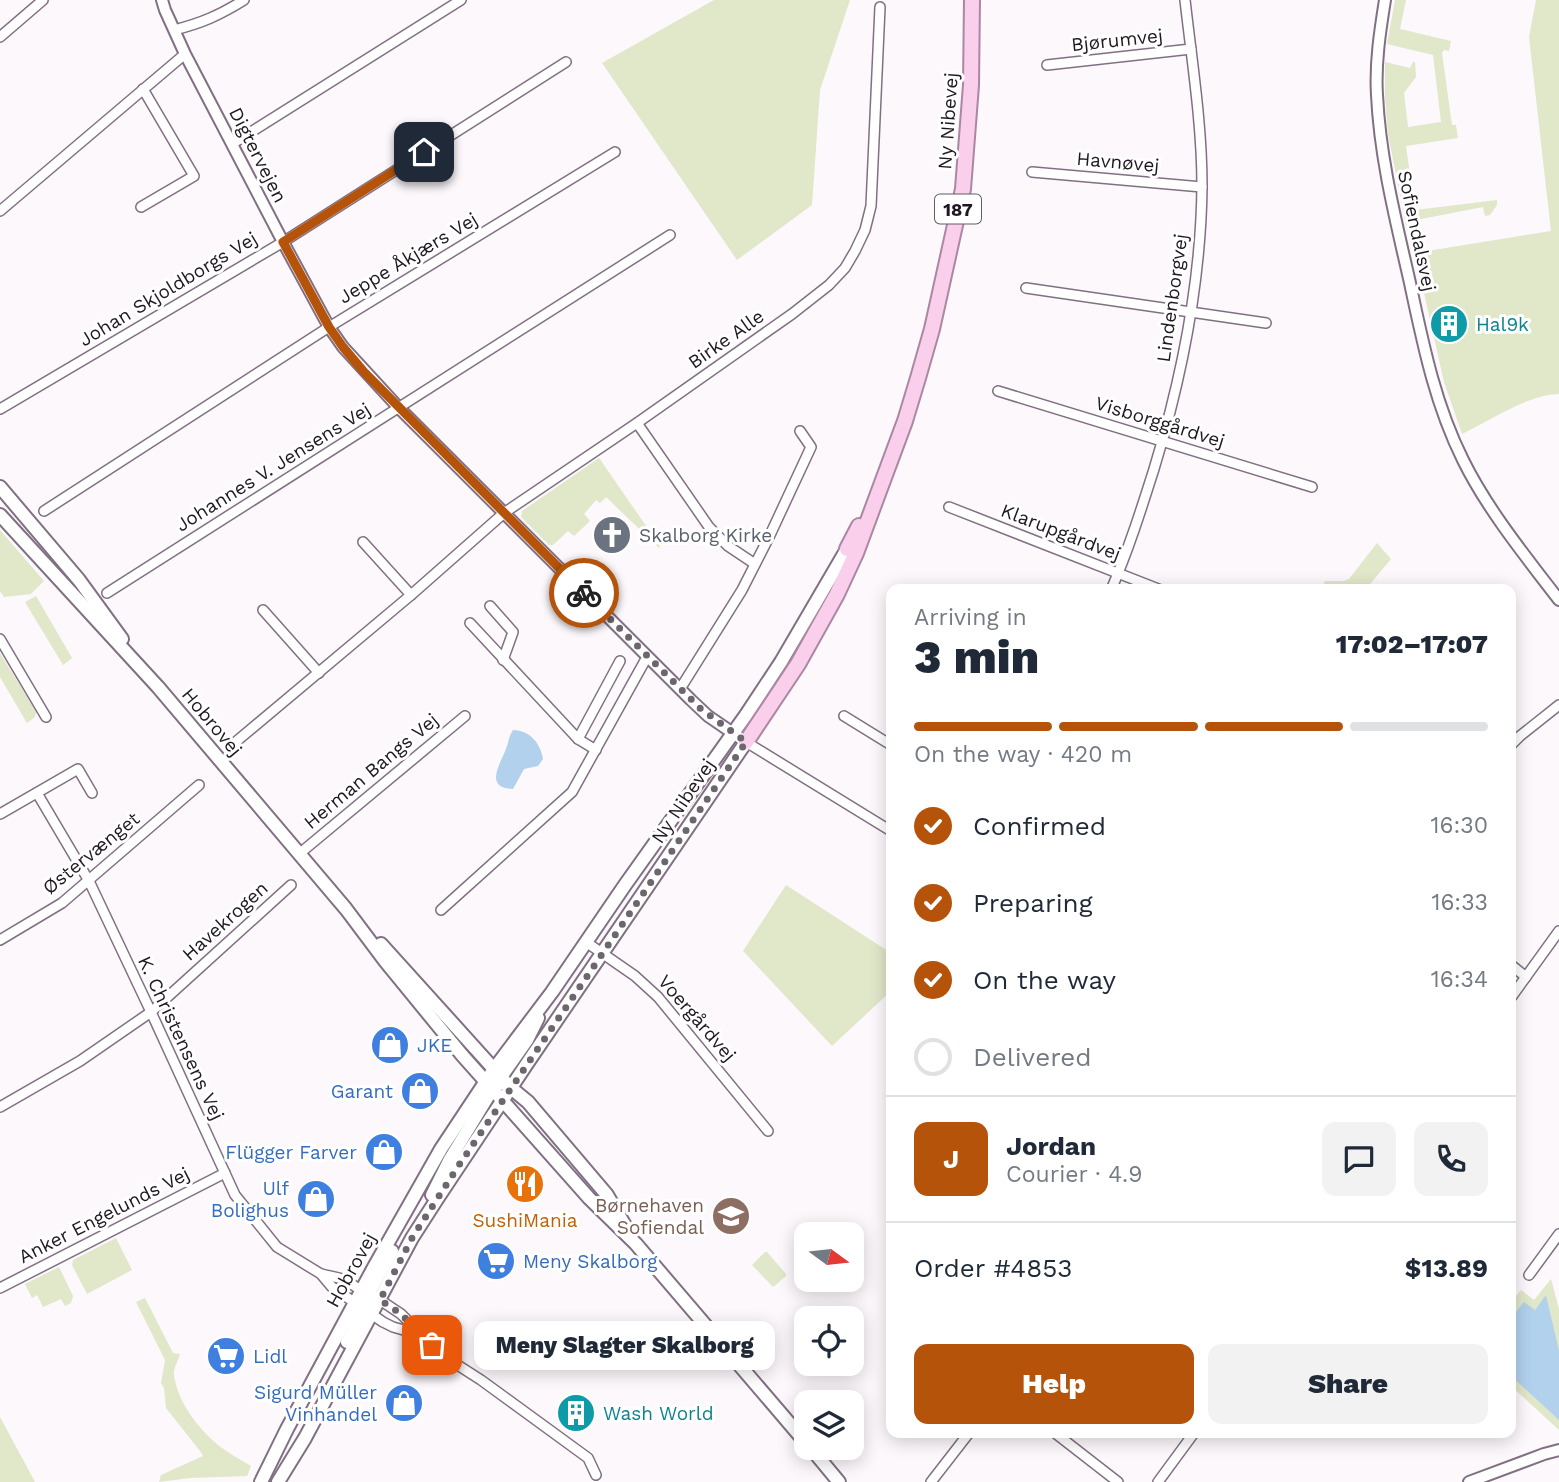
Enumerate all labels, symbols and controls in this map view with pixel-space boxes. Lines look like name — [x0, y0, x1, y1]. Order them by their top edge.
street label: Bjørumvej — [1070, 24, 1164, 56]
street label: Ny Nibevej — [933, 72, 963, 170]
street label: Digtervejen — [224, 103, 292, 207]
pin — [394, 122, 454, 182]
icon: home — [405, 133, 443, 171]
street label: Havnøvej — [1076, 147, 1160, 177]
street label: Sofiendalsvej — [1393, 169, 1441, 293]
road number: 187 — [935, 194, 981, 224]
street label: Jeppe Åkjærs Vej — [334, 207, 482, 309]
street label: Johan Skjoldborgs Vej — [75, 227, 261, 351]
street label: Lindenborgvej — [1152, 232, 1192, 364]
building icon: Hal9k — [1428, 303, 1470, 345]
street label: Birke Alle — [684, 304, 768, 374]
place label: Hal9k — [1476, 313, 1529, 336]
street label: Visborggårdvej — [1092, 391, 1228, 453]
street label: Johannes V. Jensens Vej — [171, 398, 375, 536]
street label: Klarupgårdvej — [998, 499, 1124, 565]
church icon: Skalborg Kirke — [591, 514, 633, 556]
place label: Skalborg Kirke — [639, 524, 772, 547]
courier — [549, 558, 619, 628]
icon: bike — [565, 574, 603, 612]
text: Arriving in — [914, 604, 1027, 631]
text: 17:02–17:07 — [1336, 629, 1488, 659]
text: 3 min — [914, 630, 1039, 684]
street label: Hobrovej — [177, 683, 247, 761]
street label: Herman Bangs Vej — [299, 708, 443, 834]
text: On the way · 420 m — [914, 741, 1132, 768]
street label: Ny Nibevej — [646, 754, 720, 848]
street label: Østervænget — [38, 807, 144, 899]
icon: check — [914, 807, 952, 845]
text: Confirmed — [973, 811, 1106, 841]
text: 16:30 — [1431, 812, 1488, 839]
street label: Havekrogen — [177, 876, 273, 966]
icon: check — [914, 884, 952, 922]
text: Preparing — [973, 888, 1093, 918]
text: 16:33 — [1431, 889, 1488, 916]
street label: K. Christensens Vej — [133, 952, 229, 1124]
icon: check — [914, 961, 952, 999]
text: On the way — [973, 965, 1116, 995]
text: 16:34 — [1431, 966, 1488, 993]
street label: Voergårdvej — [653, 970, 741, 1066]
shop icon: JKE — [369, 1024, 411, 1066]
place label: JKE — [417, 1034, 452, 1057]
text: Delivered — [973, 1042, 1092, 1072]
shop icon: Garant — [399, 1070, 441, 1112]
place label: Garant — [331, 1080, 393, 1103]
button: chat — [1322, 1122, 1396, 1196]
button: phone — [1414, 1122, 1488, 1196]
shop icon: Flügger Farver — [363, 1131, 405, 1173]
text: Jordan — [1006, 1131, 1096, 1161]
place label: Flügger Farver — [225, 1141, 357, 1164]
text: J — [943, 1144, 959, 1174]
text: Courier · 4.9 — [1006, 1161, 1142, 1188]
street label: Anker Engelunds Vej — [15, 1162, 193, 1268]
restaurant icon: SushiMania — [504, 1163, 546, 1205]
place label: Ulf Bolighus — [211, 1177, 290, 1222]
shop icon: Ulf Bolighus — [295, 1178, 337, 1220]
place label: Børnehaven Sofiendal — [595, 1194, 704, 1239]
school or university icon: Børnehaven Sofiendal — [710, 1195, 752, 1237]
place label: SushiMania — [472, 1209, 578, 1232]
north arrow — [794, 1222, 864, 1292]
map controls — [794, 1222, 864, 1460]
street label: Hobrovej — [321, 1229, 381, 1311]
supermarket icon: Meny Skalborg — [475, 1240, 517, 1282]
place label: Meny Skalborg — [523, 1250, 658, 1273]
text: Order #4853 — [914, 1253, 1073, 1283]
text: $13.89 — [1405, 1253, 1488, 1283]
button: locate — [794, 1306, 864, 1376]
pin — [402, 1315, 462, 1375]
callout: Meny Slagter Skalborg — [474, 1320, 775, 1370]
icon: bag — [413, 1326, 451, 1364]
text: Meny Slagter Skalborg — [495, 1332, 754, 1359]
supermarket icon: Lidl — [205, 1335, 247, 1377]
button: Help — [914, 1344, 1194, 1424]
button: Share — [1208, 1344, 1488, 1424]
place label: Lidl — [253, 1345, 287, 1368]
place label: Sigurd Müller Vinhandel — [254, 1381, 377, 1426]
shop icon: Sigurd Müller Vinhandel — [383, 1382, 425, 1424]
button: layers — [794, 1390, 864, 1460]
building icon: Wash World — [555, 1392, 597, 1434]
place label: Wash World — [603, 1402, 714, 1425]

